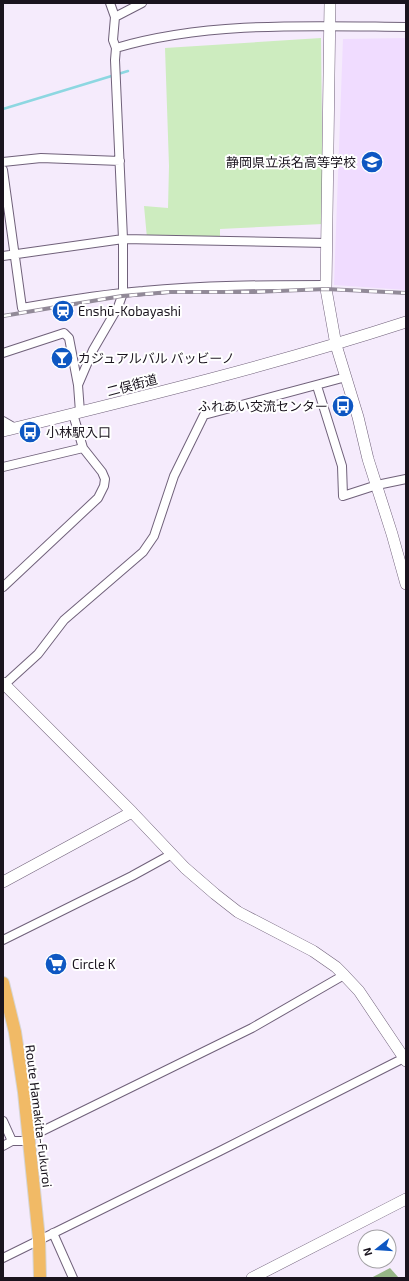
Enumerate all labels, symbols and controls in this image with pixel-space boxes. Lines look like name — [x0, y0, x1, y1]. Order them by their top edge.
school or university icon: 静岡県立浜名高等学校 — [359, 149, 385, 175]
place label: 静岡県立浜名高等学校 — [226, 154, 356, 170]
station icon: Enshū-Kobayashi — [50, 298, 76, 324]
place label: Enshū-Kobayashi — [78, 303, 181, 319]
bar icon: カジュアルバル バッビーノ — [49, 345, 75, 371]
place label: カジュアルバル バッビーノ — [78, 350, 235, 366]
street label: 二俣街道 — [105, 371, 159, 399]
bus stop icon: ふれあい交流センター — [330, 393, 356, 419]
place label: ふれあい交流センター — [198, 398, 328, 414]
bus stop icon: 小林駅入口 — [17, 419, 43, 445]
place label: 小林駅入口 — [46, 424, 111, 440]
supermarket icon: Circle K — [43, 951, 69, 977]
place label: Circle K — [72, 956, 116, 972]
street label: Route Hamakita-Fukuroi — [22, 1044, 56, 1188]
north arrow — [357, 1229, 397, 1269]
text: N — [360, 1246, 374, 1258]

